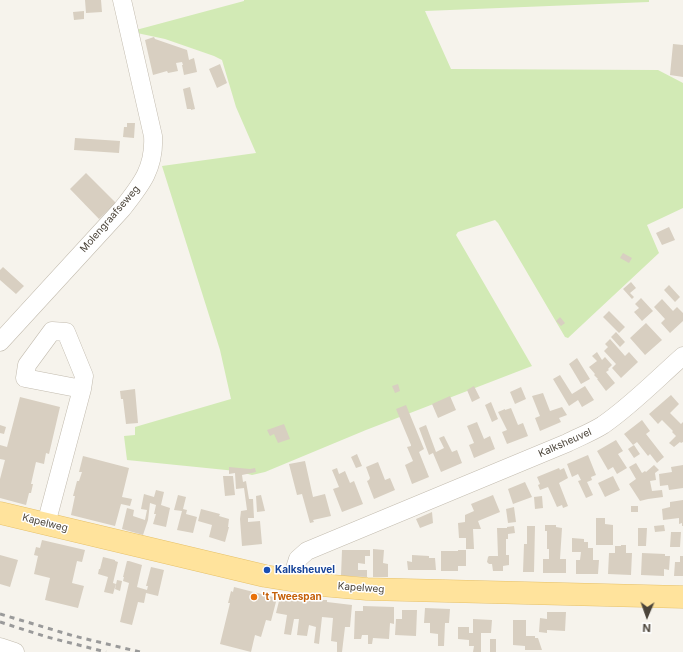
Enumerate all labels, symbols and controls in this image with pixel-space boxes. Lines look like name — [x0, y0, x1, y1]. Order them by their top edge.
street label: Molengraafseweg — [78, 183, 142, 255]
street label: Kalksheuvel — [537, 426, 593, 460]
street label: Kapelweg — [21, 512, 69, 534]
place label: Kalksheuvel — [275, 564, 335, 576]
marker: Kalksheuvel — [262, 565, 272, 575]
street label: Kapelweg — [337, 580, 385, 596]
place label: 't Tweespan — [262, 591, 322, 603]
marker: 't Tweespan — [249, 592, 259, 602]
north arrow — [627, 596, 667, 636]
text: N — [642, 621, 651, 635]

